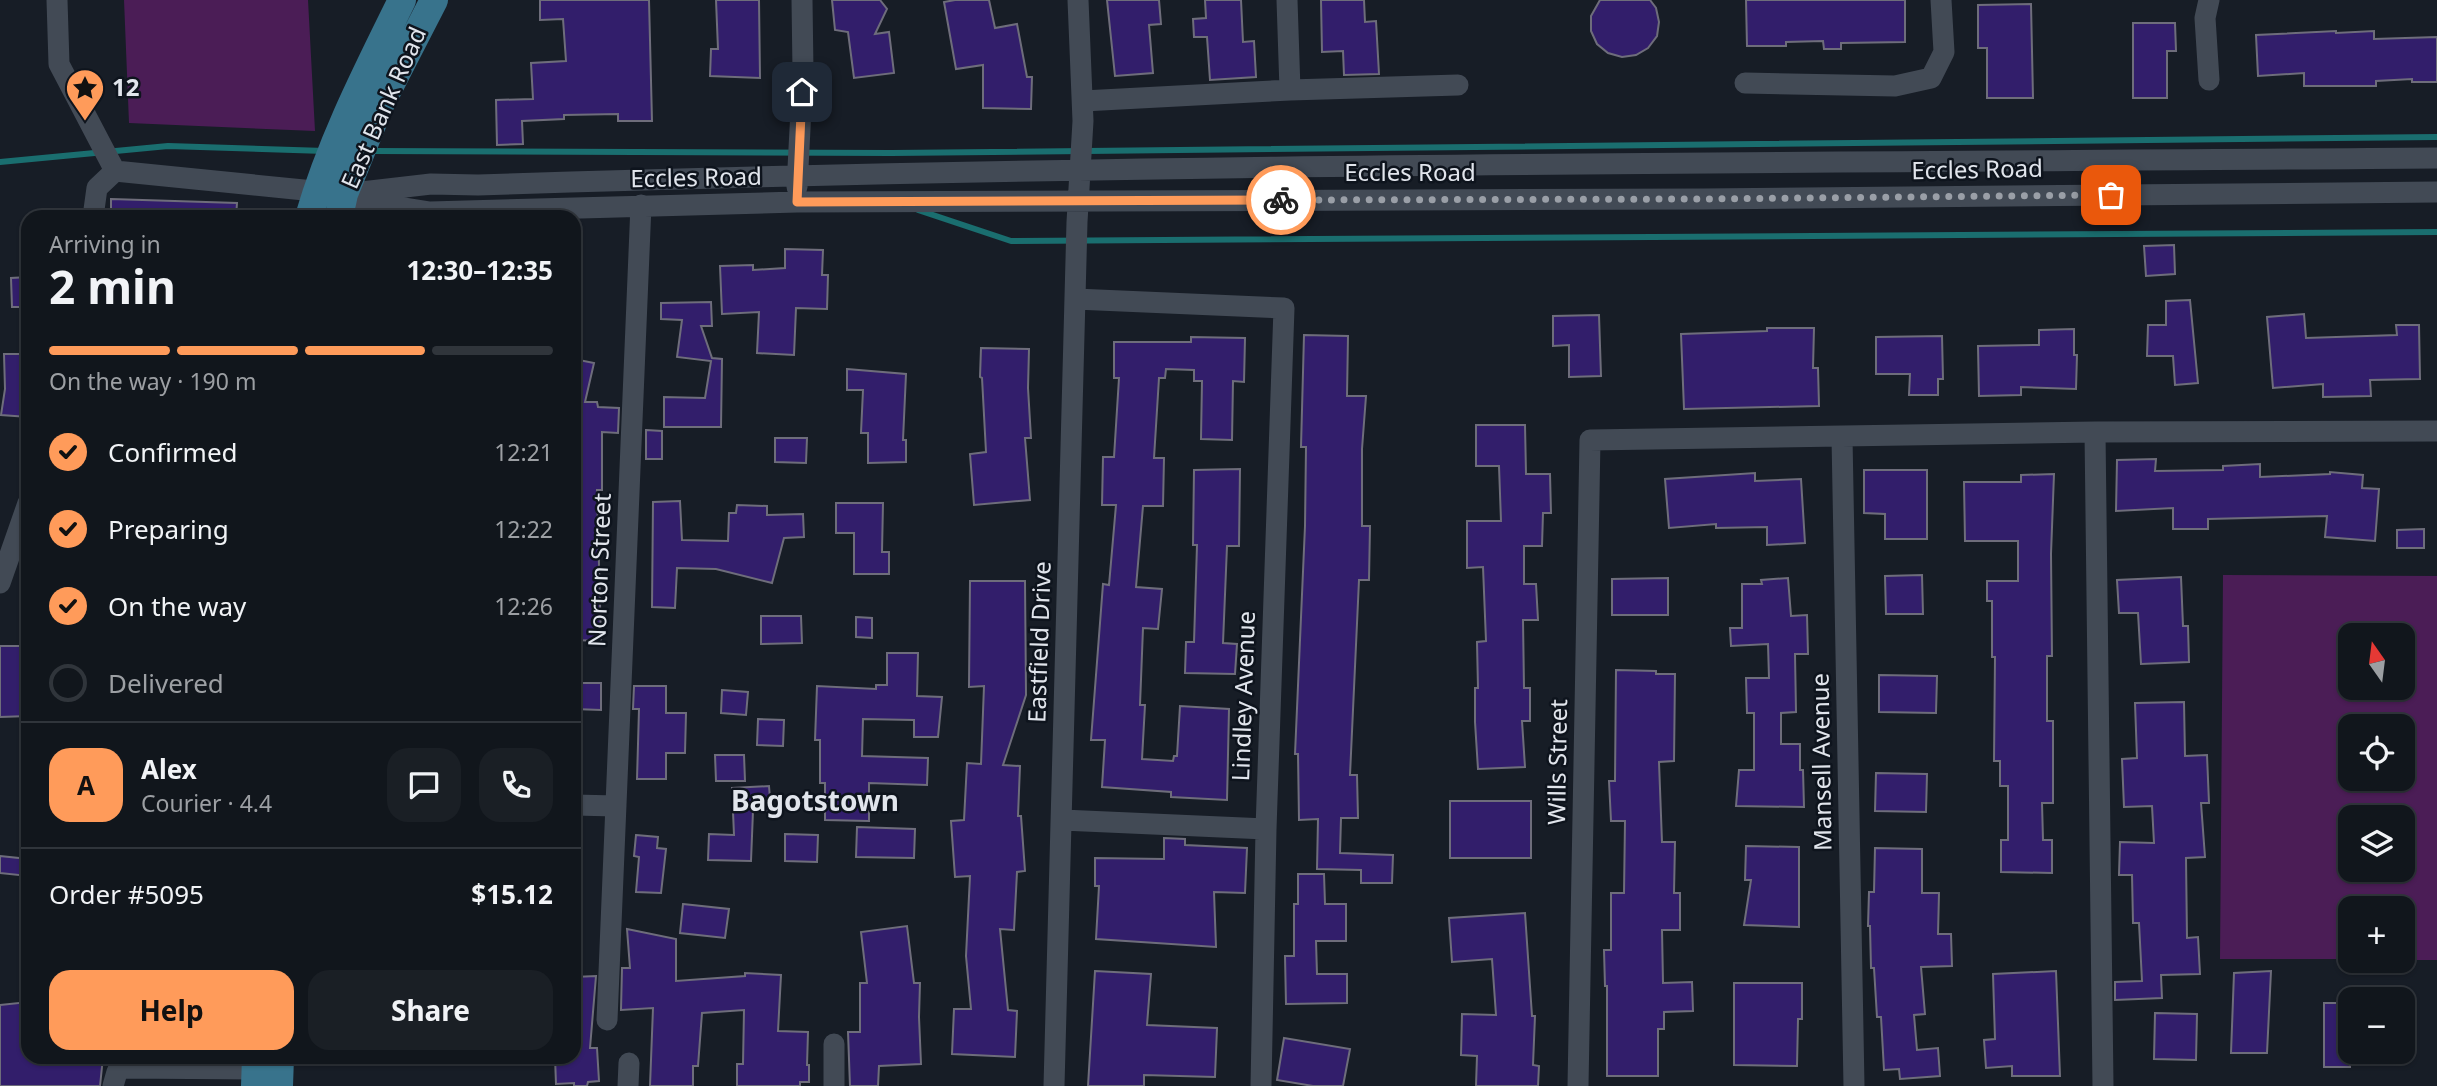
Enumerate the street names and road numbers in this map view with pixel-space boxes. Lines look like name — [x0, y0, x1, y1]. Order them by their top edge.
street label: East Bank Road — [332, 21, 433, 194]
street label: Eccles Road — [1911, 151, 2043, 186]
street label: Eccles Road — [1344, 155, 1476, 188]
street label: Eccles Road — [630, 159, 762, 194]
street label: Norton Street — [579, 492, 618, 647]
street label: Eastfield Drive — [1019, 561, 1058, 723]
street label: Lindley Avenue — [1223, 610, 1262, 782]
street label: Mansell Avenue — [1802, 673, 1839, 851]
street label: Wills Street — [1539, 699, 1574, 825]

